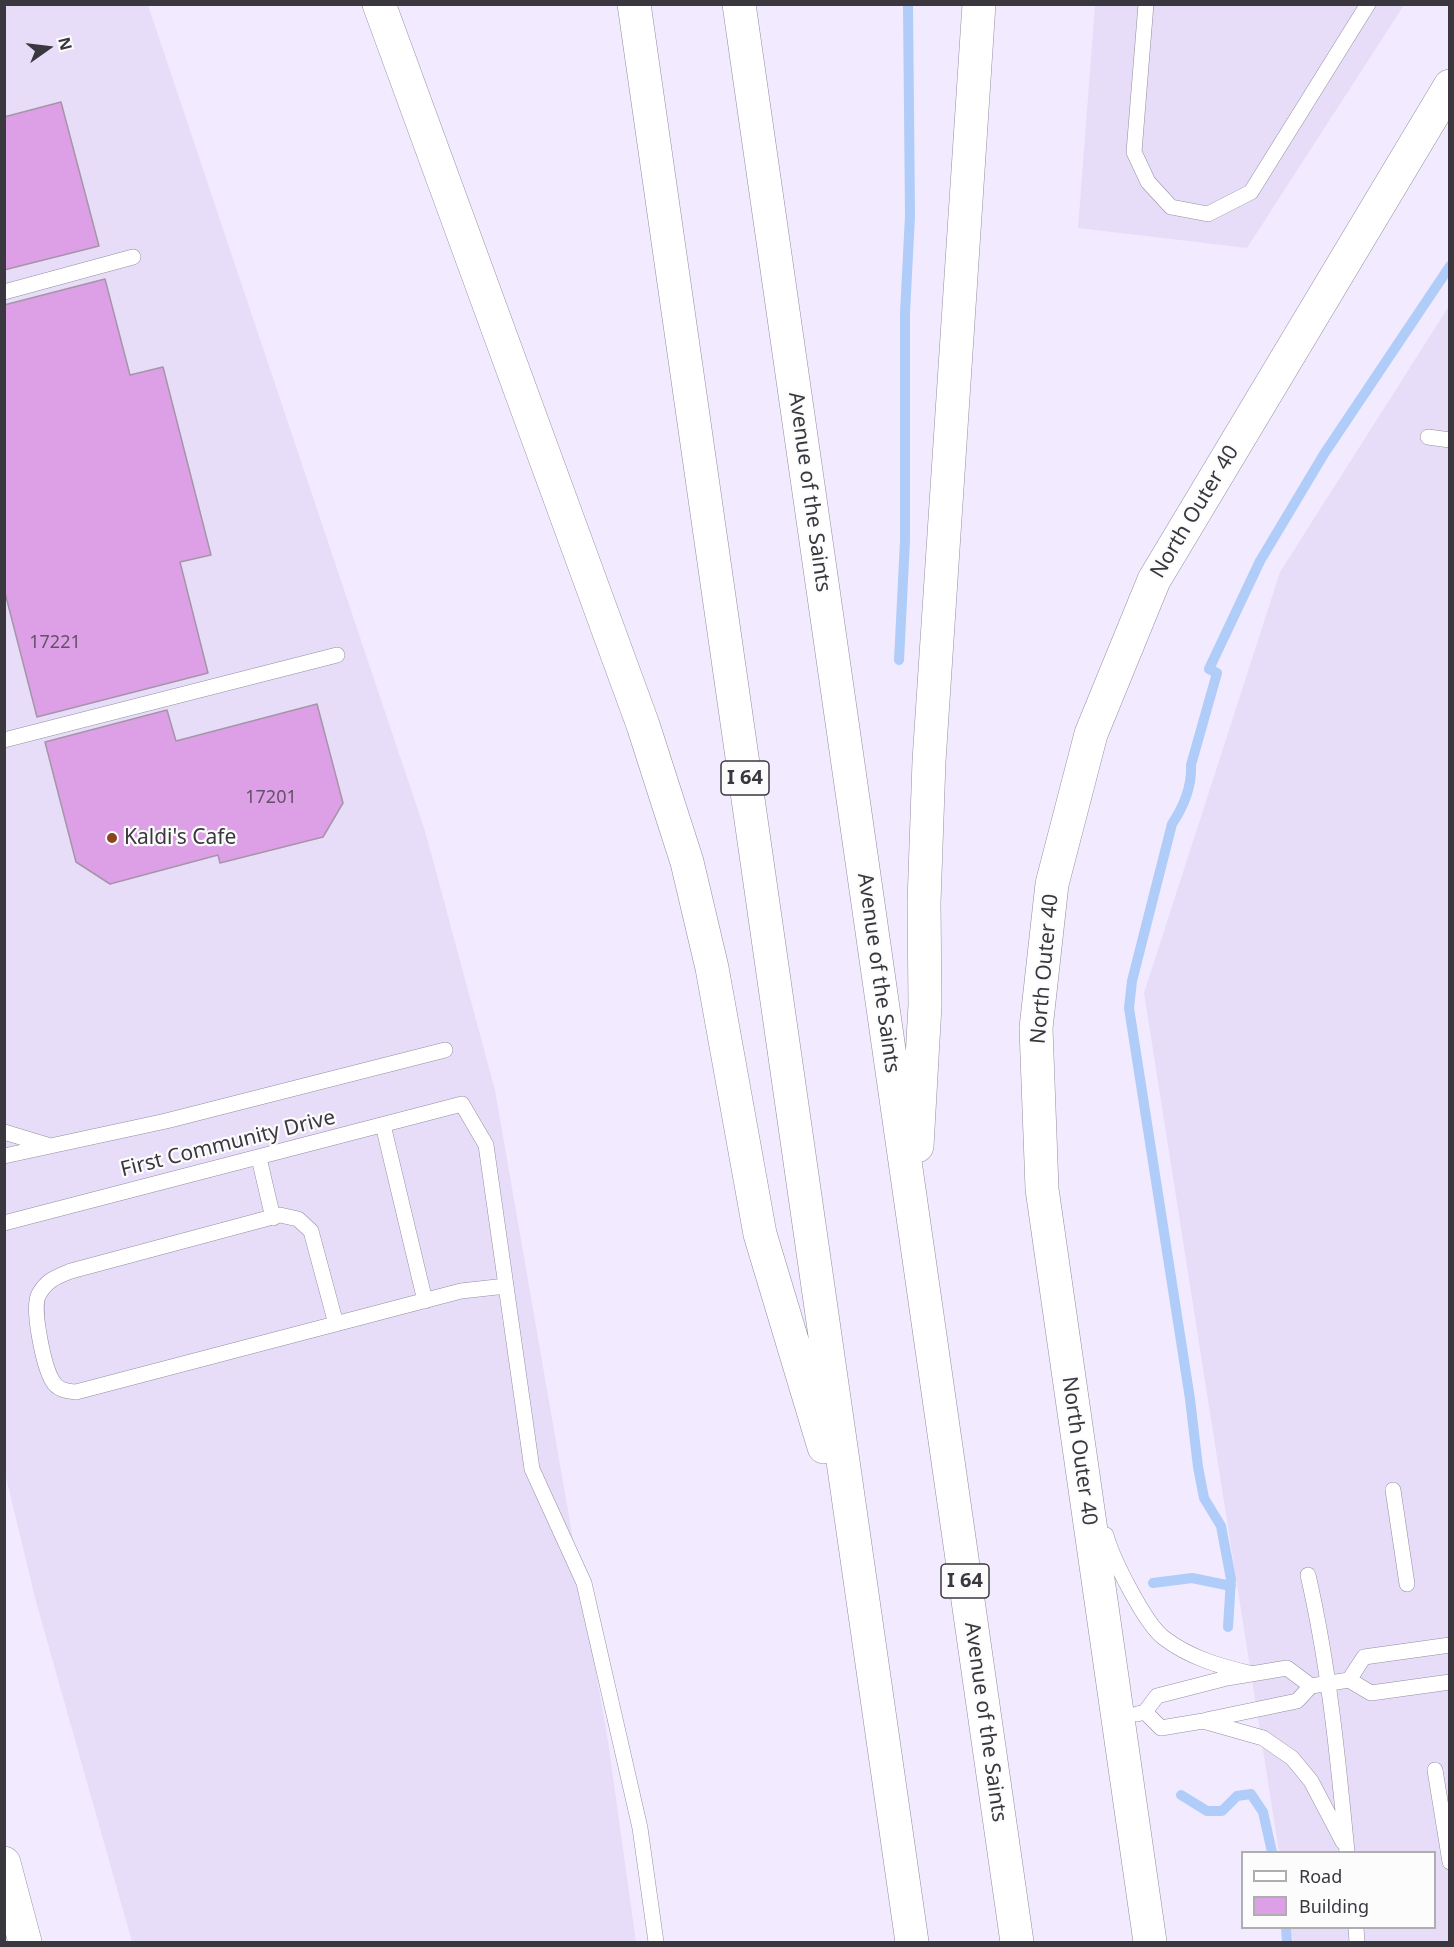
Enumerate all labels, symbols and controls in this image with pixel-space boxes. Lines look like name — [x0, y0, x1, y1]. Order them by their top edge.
north arrow — [18, 18, 78, 78]
text: N — [53, 35, 78, 53]
street label: Avenue of the Saints — [782, 390, 836, 594]
street label: North Outer 40 — [1145, 441, 1245, 583]
house number: 17221 — [29, 632, 81, 654]
road number: I 64 — [721, 761, 769, 795]
house number: 17201 — [245, 787, 297, 809]
place label: Kaldi's Cafe — [124, 825, 236, 851]
marker: Kaldi's Cafe — [105, 831, 119, 845]
street label: Avenue of the Saints — [851, 871, 905, 1075]
street label: North Outer 40 — [1026, 893, 1064, 1045]
street label: First Community Drive — [118, 1105, 338, 1183]
street label: North Outer 40 — [1056, 1375, 1102, 1527]
road number: I 64 — [941, 1564, 989, 1598]
street label: Avenue of the Saints — [958, 1620, 1012, 1824]
legend — [1241, 1851, 1436, 1929]
text: Road — [1299, 1864, 1342, 1888]
text: Building — [1299, 1894, 1369, 1918]

